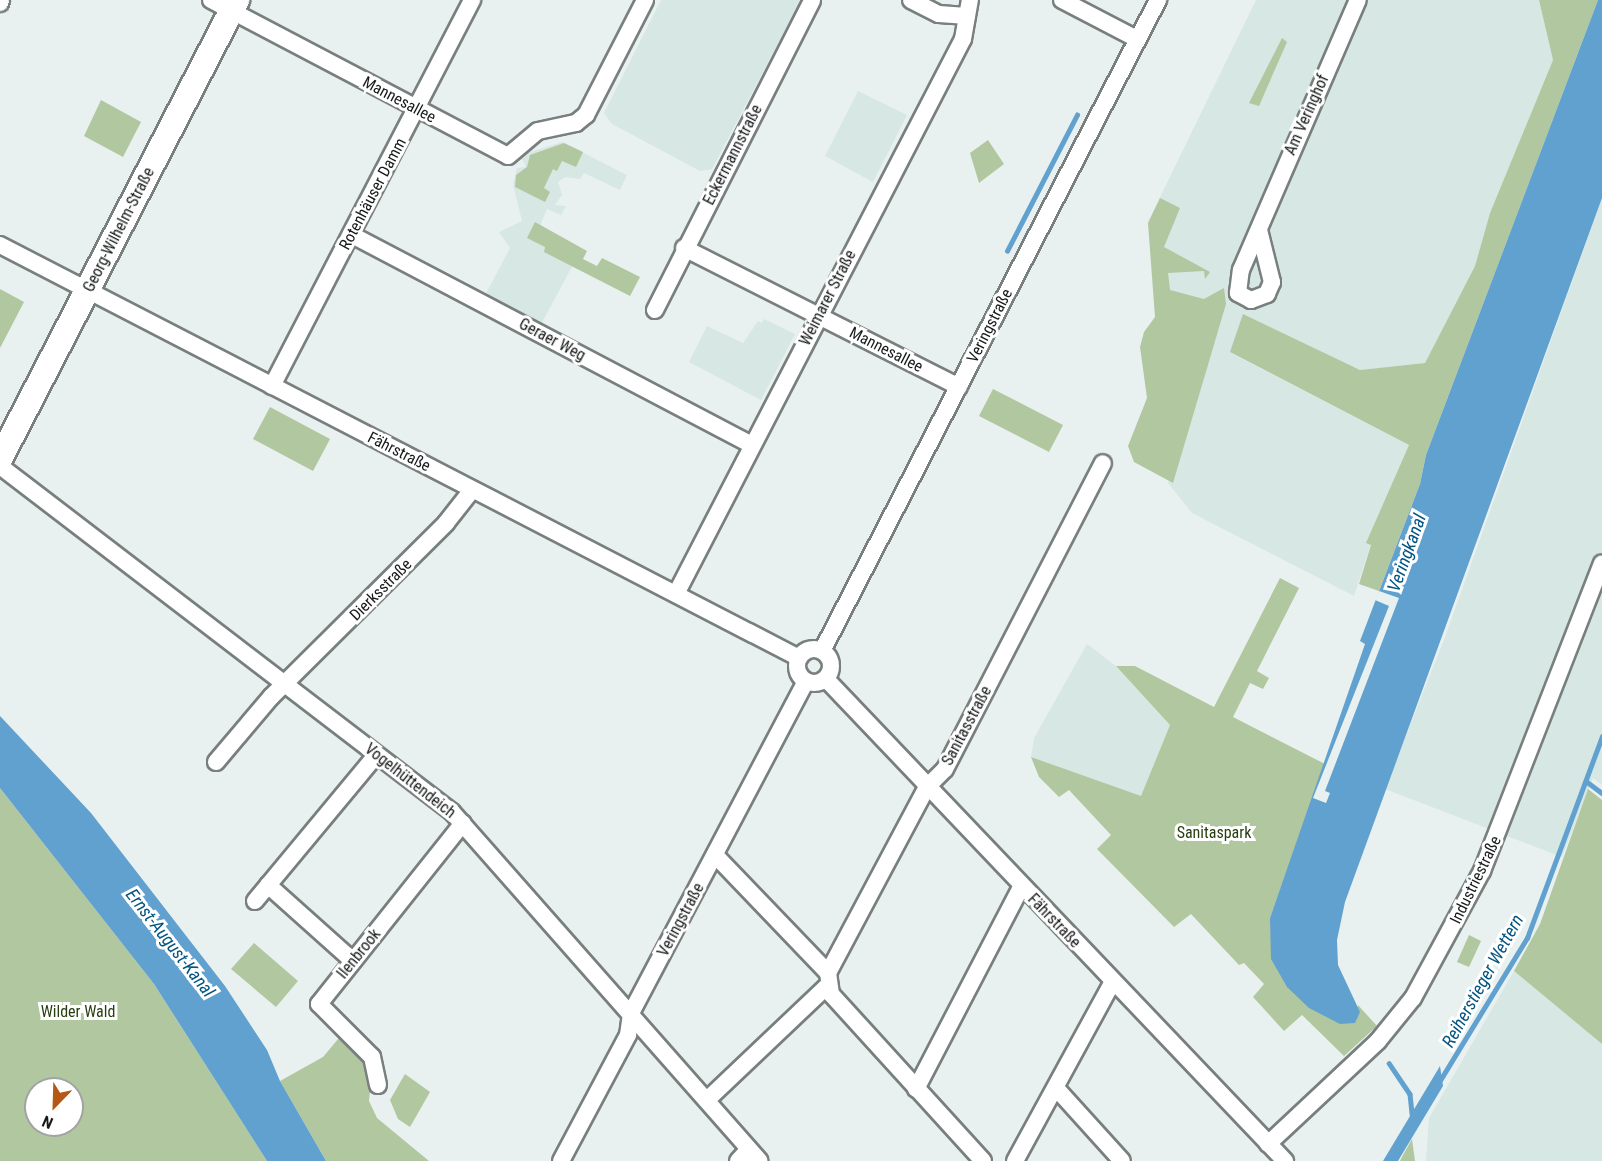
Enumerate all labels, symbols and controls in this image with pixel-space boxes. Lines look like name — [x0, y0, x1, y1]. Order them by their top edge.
street label: Am Veringhof — [1281, 72, 1333, 158]
street label: Mannesallee — [359, 73, 439, 127]
street label: Eckermannstraße — [699, 102, 767, 208]
street label: Rotenhäuser Damm — [335, 135, 411, 253]
street label: Georg-Wilhelm-Straße — [79, 165, 159, 295]
street label: Weimarer Straße — [796, 247, 860, 349]
street label: Veringstraße — [963, 286, 1017, 366]
street label: Geraer Weg — [515, 314, 589, 366]
street label: Mannesallee — [846, 323, 926, 377]
street label: Fährstraße — [364, 428, 434, 476]
water label: Veringkanal — [1383, 511, 1431, 595]
street label: Dierksstraße — [346, 555, 416, 625]
street label: Sanitasstraße — [938, 683, 996, 769]
street label: Vogelhüttendeich — [361, 740, 459, 822]
park label: Sanitaspark — [1177, 823, 1251, 843]
street label: Industriestraße — [1446, 833, 1506, 927]
street label: Veringstraße — [654, 880, 708, 960]
water label: Ernst-August-Kanal — [121, 885, 219, 1001]
street label: Fährstraße — [1024, 890, 1084, 952]
water label: Reiherstieger Wettern — [1438, 911, 1528, 1051]
street label: Ilenbrook — [333, 925, 385, 983]
park label: Wilder Wald — [41, 1002, 115, 1022]
north arrow — [24, 1077, 84, 1137]
text: N — [39, 1112, 56, 1133]

